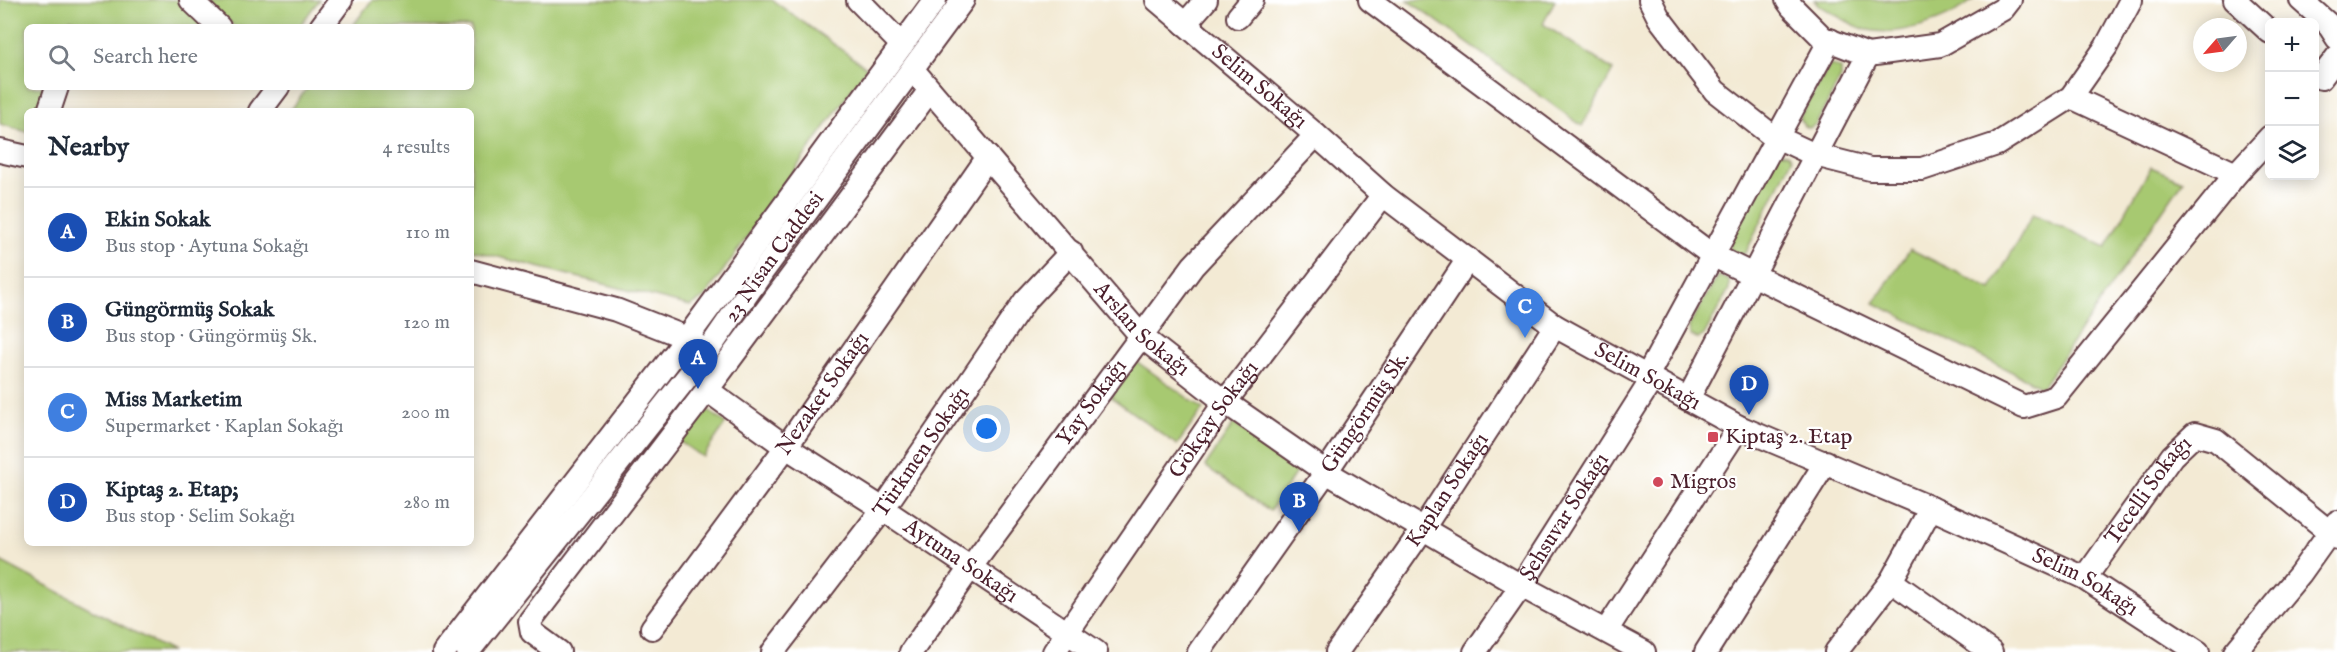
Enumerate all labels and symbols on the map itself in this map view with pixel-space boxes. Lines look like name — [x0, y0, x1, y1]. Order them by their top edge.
north arrow — [2193, 18, 2247, 72]
street label: Selim Sokağı — [1205, 38, 1313, 135]
street label: 23 Nisan Caddesi — [718, 186, 831, 328]
street label: Arslan Sokağı — [1086, 275, 1195, 383]
pin: C — [1506, 288, 1544, 338]
street label: Nezaket Sokağı — [770, 326, 876, 461]
street label: Selim Sokağı — [1589, 336, 1706, 417]
pin: A — [678, 340, 718, 389]
street label: Güngörmüş Sk. — [1315, 346, 1417, 479]
street label: Yay Sokağı — [1051, 354, 1133, 452]
street label: Gökçay Sokağı — [1163, 355, 1265, 484]
pin: D — [1730, 366, 1768, 415]
street label: Türkmen Sokağı — [867, 381, 976, 523]
your location — [972, 414, 1001, 443]
place label: Kiptaş 2. Etap — [1725, 423, 1852, 451]
street label: Kaplan Sokağı — [1400, 428, 1496, 553]
marker: Kiptaş 2. Etap — [1706, 430, 1720, 444]
street label: Tecelli Sokağı — [2099, 430, 2198, 551]
street label: Şehsuvar Sokağı — [1514, 448, 1616, 587]
place label: Migros — [1670, 468, 1736, 496]
marker: Migros — [1651, 475, 1665, 489]
pin: B — [1280, 482, 1318, 532]
street label: Aytuna Sokağı — [897, 512, 1023, 610]
street label: Selim Sokağı — [2027, 542, 2143, 623]

